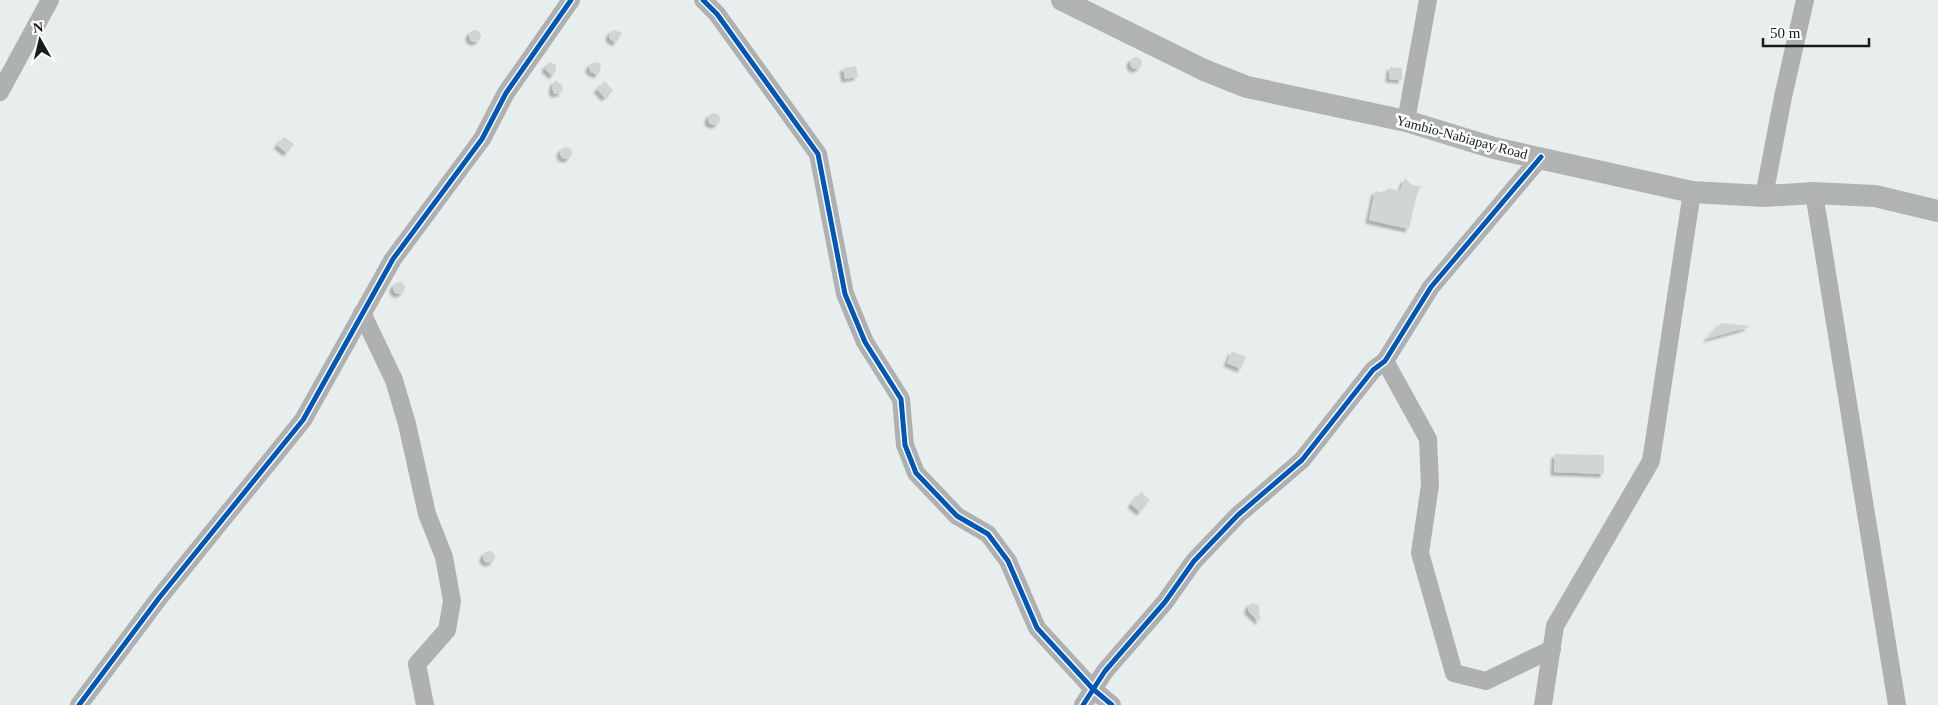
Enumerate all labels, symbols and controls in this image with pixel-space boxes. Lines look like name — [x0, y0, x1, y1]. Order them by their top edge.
north arrow — [15, 15, 65, 65]
scale bar — [1763, 15, 1869, 47]
text: N — [32, 19, 44, 36]
text: 50 m — [1770, 25, 1801, 41]
street label: Yambio-Nabiapay Road — [1395, 113, 1529, 162]

